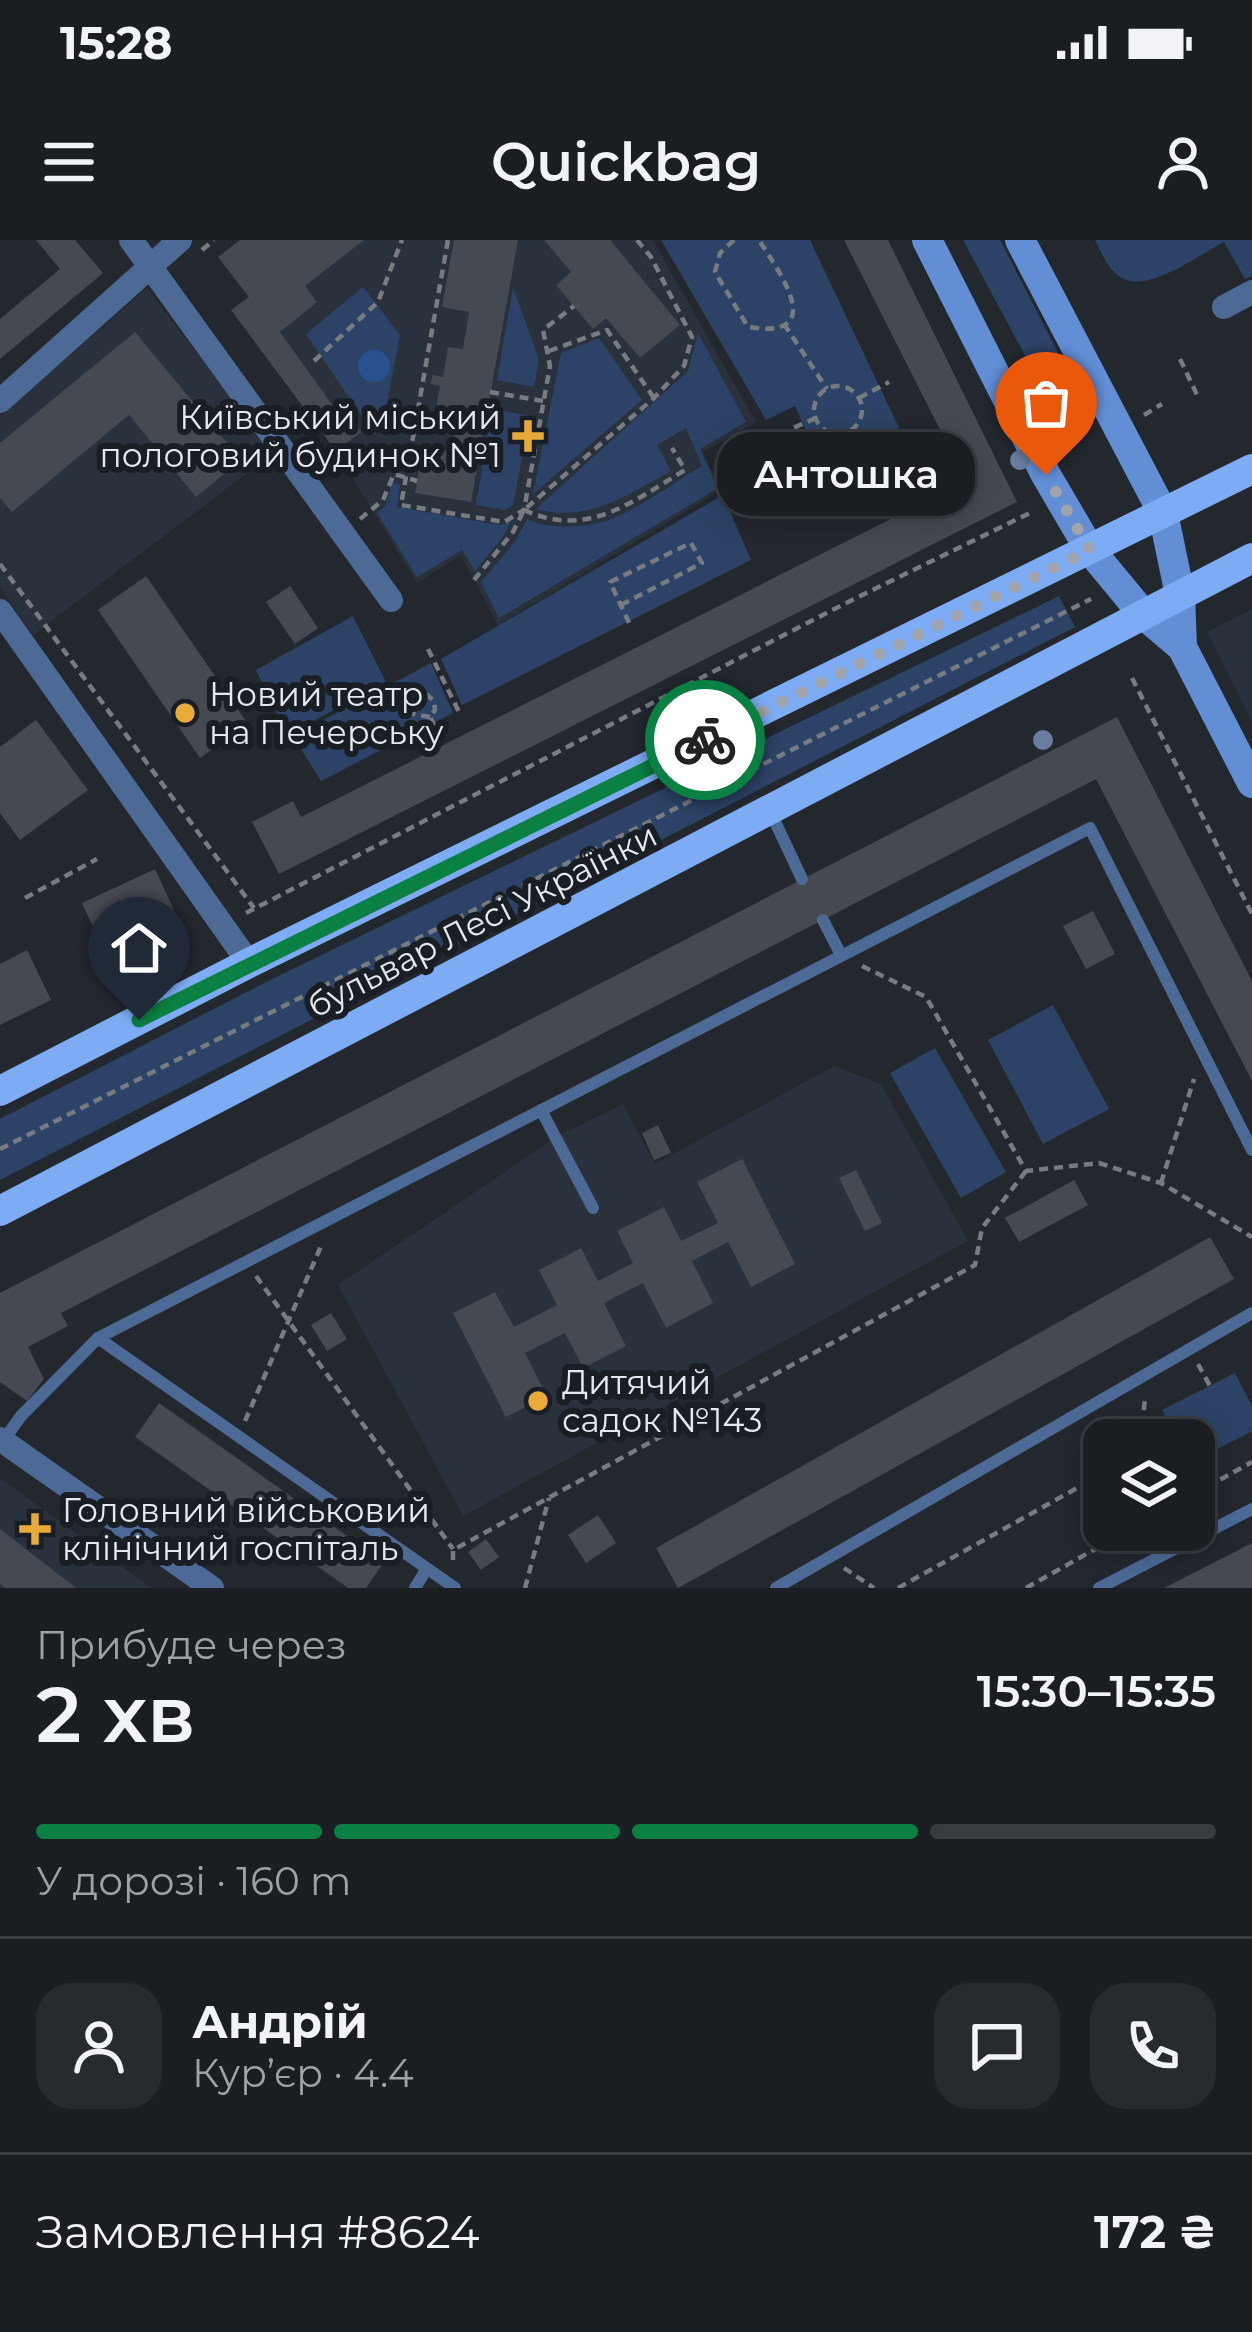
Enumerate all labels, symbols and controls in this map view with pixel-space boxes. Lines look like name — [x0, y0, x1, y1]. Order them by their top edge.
text: 15:28 — [60, 15, 172, 70]
icon: menu — [36, 129, 102, 195]
text: Quickbag — [491, 129, 761, 195]
icon: person — [1150, 129, 1216, 195]
pin — [995, 352, 1097, 475]
icon: bag — [1013, 370, 1079, 436]
place label: Київський міський пологовий будинок №1 — [99, 397, 501, 475]
marker: Київський міський пологовий будинок №1 — [512, 420, 544, 452]
callout: Антошка — [716, 433, 974, 517]
text: Антошка — [753, 450, 939, 498]
place label: Новий театр на Печерську — [209, 674, 444, 752]
courier — [645, 680, 765, 800]
marker: Новий театр на Печерську — [172, 700, 198, 726]
icon: bike — [672, 707, 738, 773]
street label: бульвар Лесі Українки — [301, 814, 663, 1026]
pin — [88, 897, 190, 1020]
icon: home — [106, 915, 172, 981]
place label: Дитячий садок №143 — [562, 1362, 762, 1440]
marker: Дитячий садок №143 — [525, 1388, 551, 1414]
map controls — [1083, 1419, 1215, 1551]
button: layers — [1083, 1419, 1215, 1551]
place label: Головний військовий клінічний госпіталь — [62, 1490, 430, 1568]
marker: Головний військовий клінічний госпіталь — [19, 1513, 51, 1545]
text: Прибуде через — [36, 1621, 347, 1669]
text: 15:30–15:35 — [977, 1663, 1216, 1718]
text: 2 хв — [36, 1666, 195, 1762]
text: У дорозі · 160 m — [36, 1857, 351, 1905]
button: person — [36, 1983, 162, 2109]
button: chat — [934, 1983, 1060, 2109]
button: phone — [1090, 1983, 1216, 2109]
text: Андрій — [192, 1994, 368, 2049]
text: Кур’єр · 4.4 — [192, 2049, 413, 2097]
text: Замовлення #8624 — [36, 2204, 480, 2259]
text: 172 ₴ — [1094, 2204, 1216, 2259]

